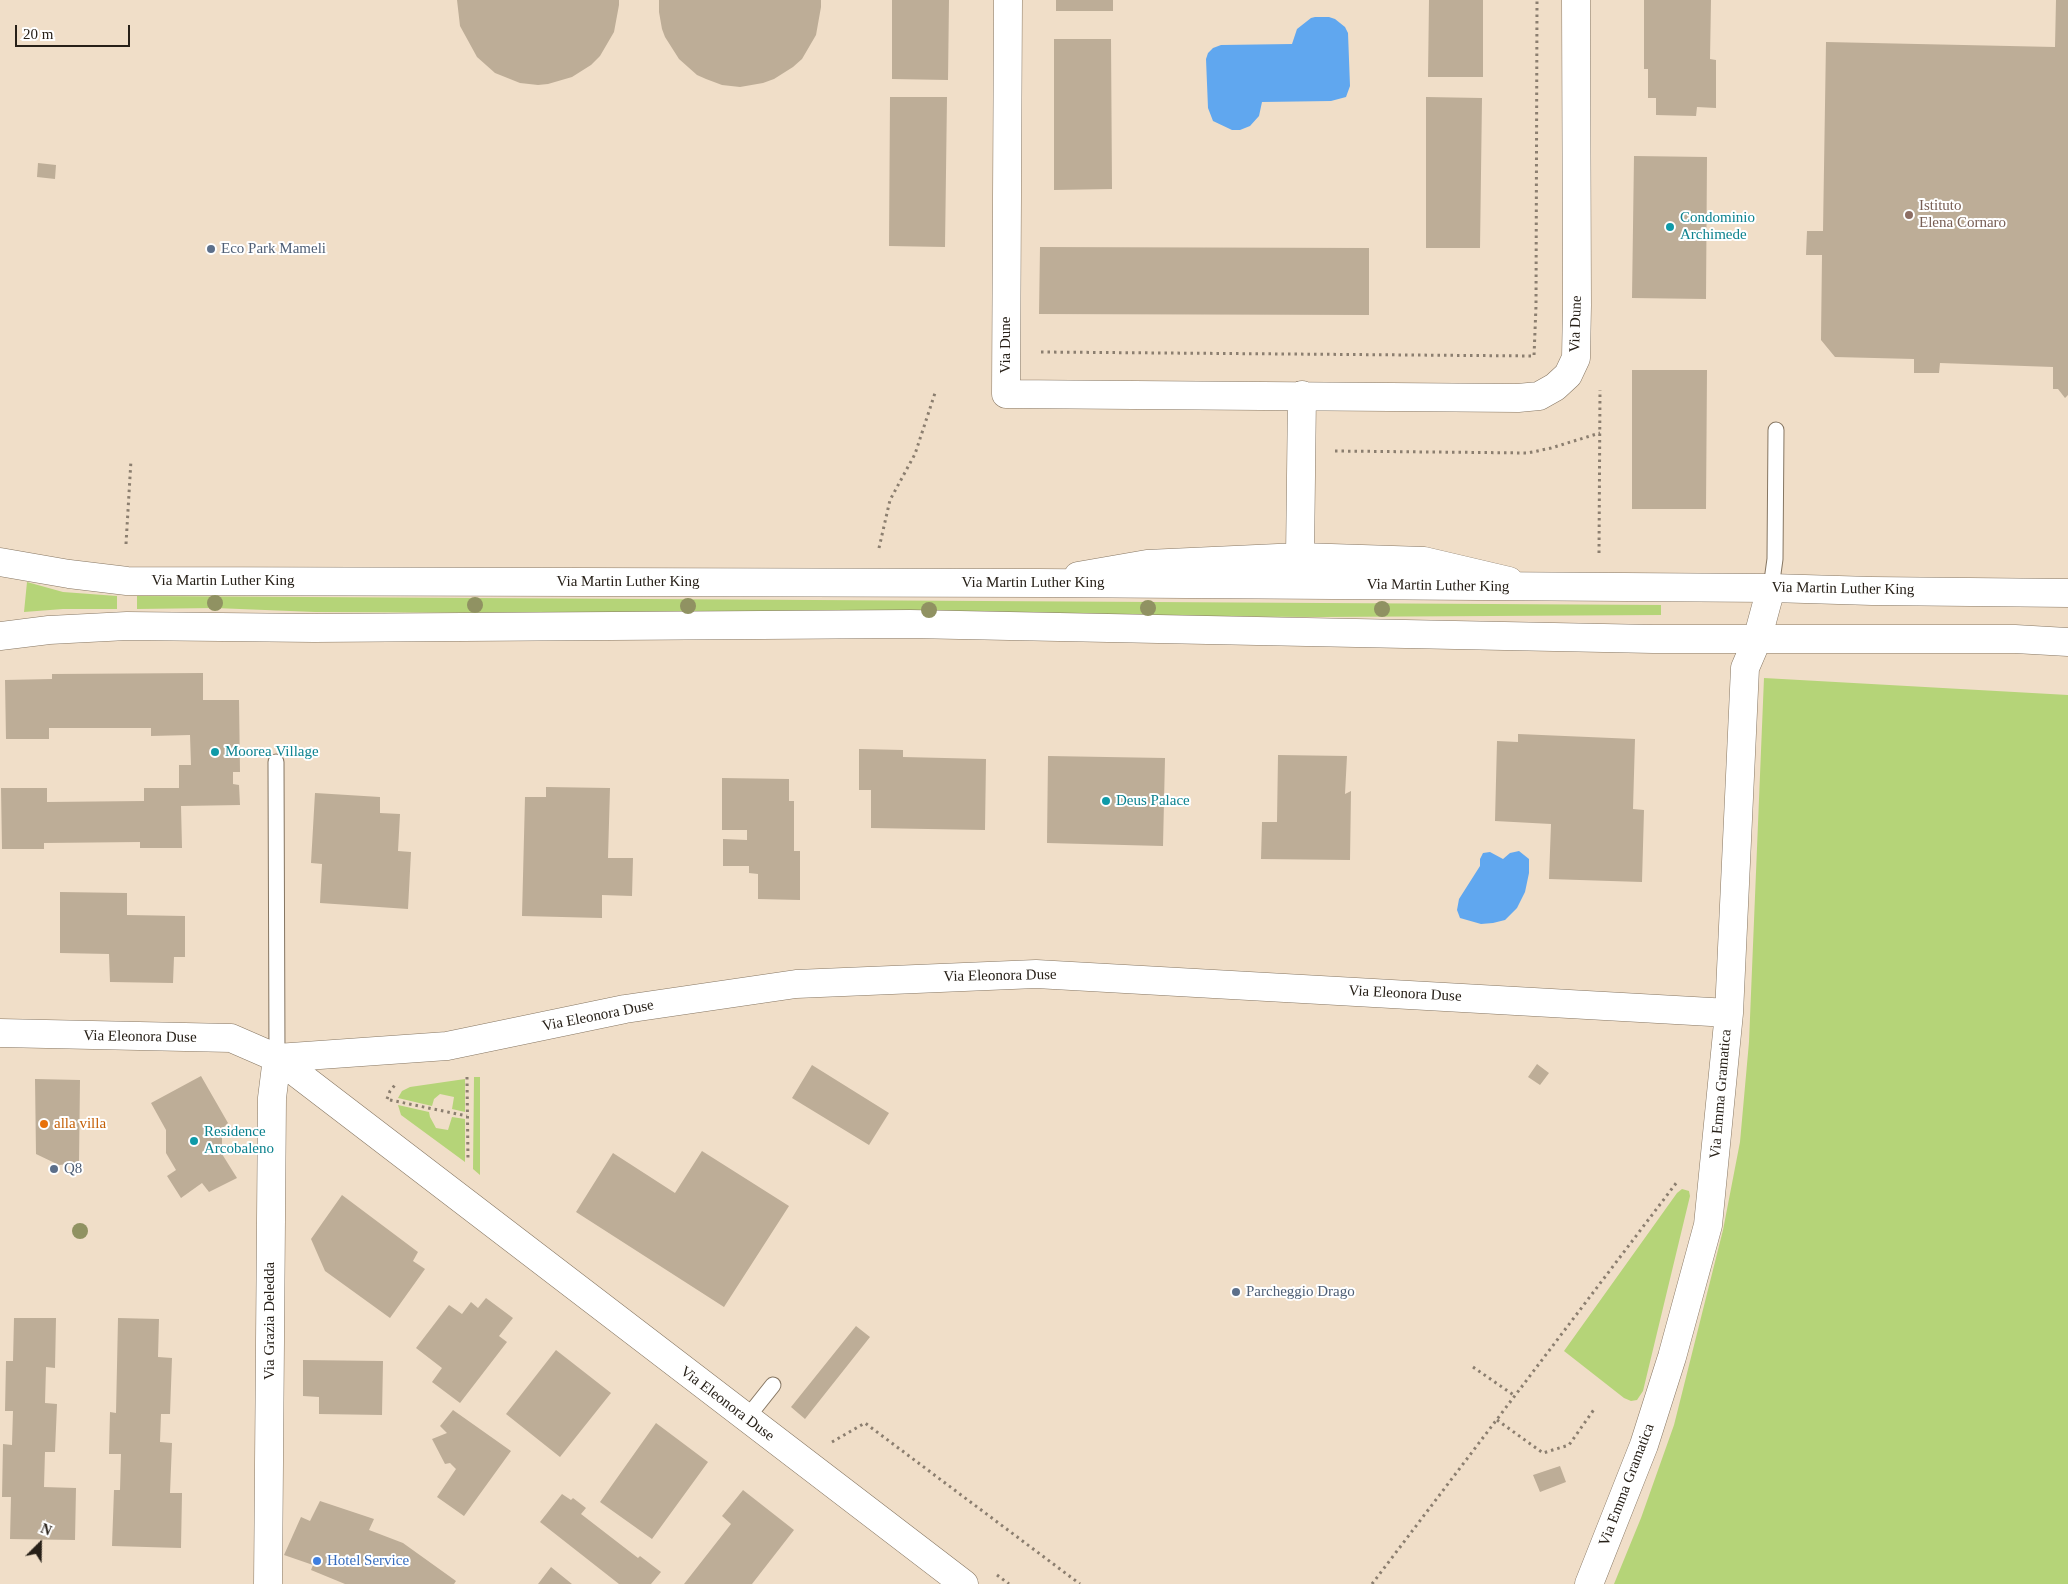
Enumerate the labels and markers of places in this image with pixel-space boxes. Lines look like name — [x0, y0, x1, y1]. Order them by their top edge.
place label: Istituto Elena Cornaro — [1919, 197, 2006, 232]
place label: Condominio Archimede — [1680, 209, 1755, 244]
marker: Istituto Elena Cornaro — [1903, 209, 1915, 221]
marker: Condominio Archimede — [1664, 221, 1676, 233]
place label: Eco Park Mameli — [221, 240, 326, 258]
marker: Eco Park Mameli — [205, 243, 217, 255]
place label: Moorea Village — [225, 743, 319, 761]
marker: Moorea Village — [209, 746, 221, 758]
place label: Deus Palace — [1116, 792, 1190, 810]
marker: Deus Palace — [1100, 795, 1112, 807]
place label: alla villa — [54, 1115, 106, 1133]
marker: alla villa — [38, 1118, 50, 1130]
place label: Residence Arcobaleno — [204, 1123, 274, 1158]
marker: Residence Arcobaleno — [188, 1135, 200, 1147]
place label: Q8 — [64, 1160, 82, 1178]
marker: Q8 — [48, 1163, 60, 1175]
place label: Parcheggio Drago — [1246, 1283, 1355, 1301]
marker: Parcheggio Drago — [1230, 1286, 1242, 1298]
place label: Hotel Service — [327, 1552, 409, 1570]
marker: Hotel Service — [311, 1555, 323, 1567]

